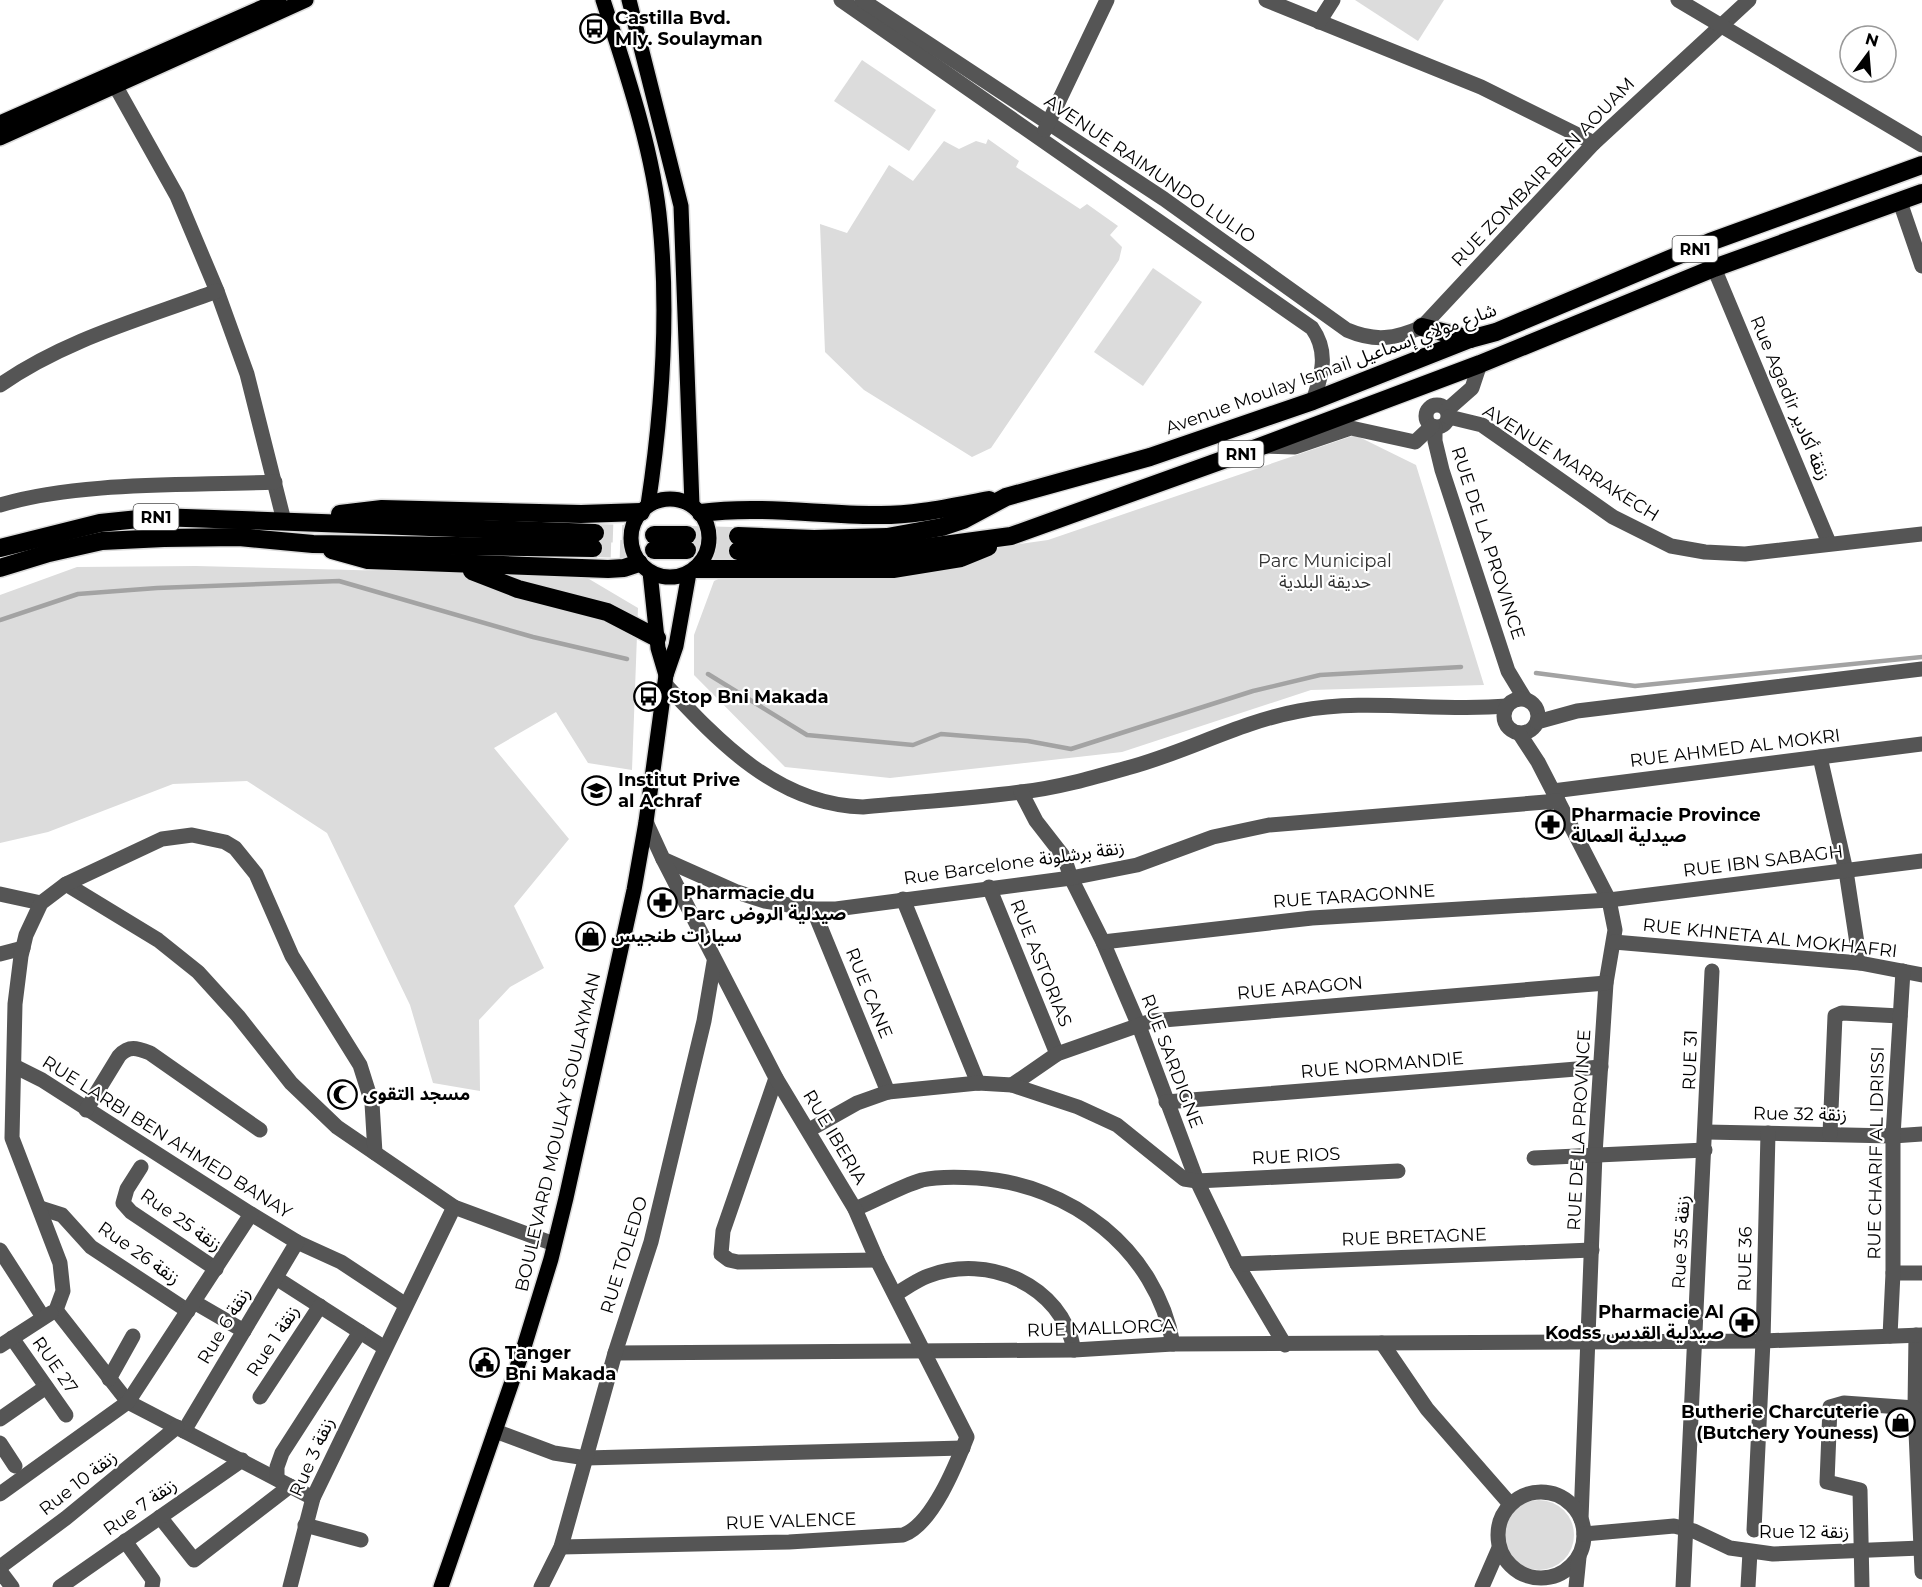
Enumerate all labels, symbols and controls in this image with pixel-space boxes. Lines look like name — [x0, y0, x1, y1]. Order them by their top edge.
place label: Castilla Bvd. Mly. Soulayman — [615, 7, 763, 50]
bus stop icon: Castilla Bvd. Mly. Soulayman — [578, 12, 610, 44]
north arrow — [1838, 24, 1898, 84]
text: N — [1863, 29, 1881, 51]
street label: RUE ZOMBAIR BEN AOUAM — [1447, 73, 1639, 271]
street label: AVENUE RAIMUNDO LULIO — [1040, 90, 1260, 248]
road number: RN1 — [1672, 236, 1718, 262]
street label: Avenue Moulay Ismail شارع مولاي إسماعيل — [1162, 299, 1501, 442]
street label: Rue Agadir زنقة أكادير — [1745, 312, 1835, 484]
street label: AVENUE MARRAKECH — [1479, 400, 1663, 526]
road number: RN1 — [1218, 441, 1264, 467]
street label: RUE DE LA PROVINCE — [1446, 444, 1530, 642]
road number: RN1 — [134, 504, 178, 530]
park label: Parc Municipal حديقة البلدية — [1258, 550, 1392, 593]
bus stop icon: Stop Bni Makada — [632, 681, 664, 713]
place label: Stop Bni Makada — [669, 686, 829, 708]
street label: RUE AHMED AL MOKRI — [1628, 724, 1842, 772]
place label: Institut Prive al Achraf — [618, 769, 740, 812]
school or university icon: Institut Prive al Achraf — [581, 774, 613, 806]
place label: Pharmacie Province صيدلية العمالة — [1571, 804, 1761, 847]
pharmacy icon: Pharmacie Province صيدلية العمالة — [1534, 809, 1566, 841]
street label: Rue Barcelone زنقة برشلونة — [902, 837, 1126, 889]
street label: RUE IBN SABAGH — [1682, 840, 1844, 882]
street label: RUE TARAGONNE — [1272, 879, 1436, 913]
place label: Pharmacie du Parc صيدلية الروض — [683, 882, 846, 925]
pharmacy icon: Pharmacie du Parc صيدلية الروض — [646, 887, 678, 919]
street label: RUE ASTORIAS — [1005, 896, 1077, 1030]
street label: RUE KHNETA AL MOKHAFRI — [1641, 914, 1899, 962]
shop icon: سيارات طنجيس — [574, 920, 606, 952]
place label: سيارات طنجيس — [611, 925, 742, 947]
street label: RUE CANE — [841, 944, 897, 1042]
street label: BOULEVARD MOULAY SOULAYMAN — [510, 970, 606, 1294]
street label: RUE ARAGON — [1236, 972, 1364, 1004]
street label: RUE SARDIGNE — [1136, 991, 1208, 1131]
street label: RUE DE LA PROVINCE — [1563, 1029, 1595, 1231]
street label: RUE 31 — [1678, 1029, 1702, 1091]
street label: RUE CHARIF AL IDRISSI — [1863, 1046, 1889, 1260]
street label: RUE NORMANDIE — [1299, 1047, 1465, 1083]
street label: RUE LARBI BEN AHMED BANAY — [38, 1051, 296, 1223]
mosque icon: مسجد التقوى — [326, 1078, 358, 1110]
place label: مسجد التقوى — [363, 1083, 470, 1105]
street label: RUE IBERIA — [798, 1086, 872, 1188]
street label: Rue 32 زنقة — [1753, 1102, 1847, 1126]
street label: RUE RIOS — [1251, 1143, 1341, 1169]
street label: Rue 25 زنقة — [136, 1184, 226, 1256]
street label: RUE TOLEDO — [596, 1193, 652, 1317]
street label: Rue 35 زنقة — [1668, 1194, 1694, 1290]
street label: Rue 26 زنقة — [94, 1217, 184, 1289]
street label: RUE BRETAGNE — [1341, 1223, 1487, 1251]
street label: RUE 36 — [1733, 1226, 1757, 1292]
street label: Rue 6 زنقة — [193, 1284, 255, 1368]
street label: Rue 1 زنقة — [242, 1301, 304, 1381]
place label: Pharmacie Al Kodss صيدلية القدس — [1545, 1301, 1724, 1344]
pharmacy icon: Pharmacie Al Kodss صيدلية القدس — [1729, 1306, 1761, 1338]
street label: RUE MALLORCA — [1026, 1314, 1176, 1342]
street label: RUE 27 — [27, 1332, 83, 1398]
place label: Tanger Bni Makada — [505, 1342, 616, 1385]
public building icon: Tanger Bni Makada — [468, 1347, 500, 1379]
place label: Butherie Charcuterie (Butchery Youness) — [1681, 1401, 1879, 1444]
shop icon: Butherie Charcuterie (Butchery Youness) — [1884, 1406, 1916, 1438]
street label: Rue 3 زنقة — [285, 1414, 339, 1500]
street label: Rue 10 زنقة — [35, 1446, 121, 1520]
street label: Rue 7 زنقة — [99, 1474, 181, 1540]
street label: RUE VALENCE — [725, 1508, 857, 1534]
street label: Rue 12 زنقة — [1759, 1521, 1849, 1543]

